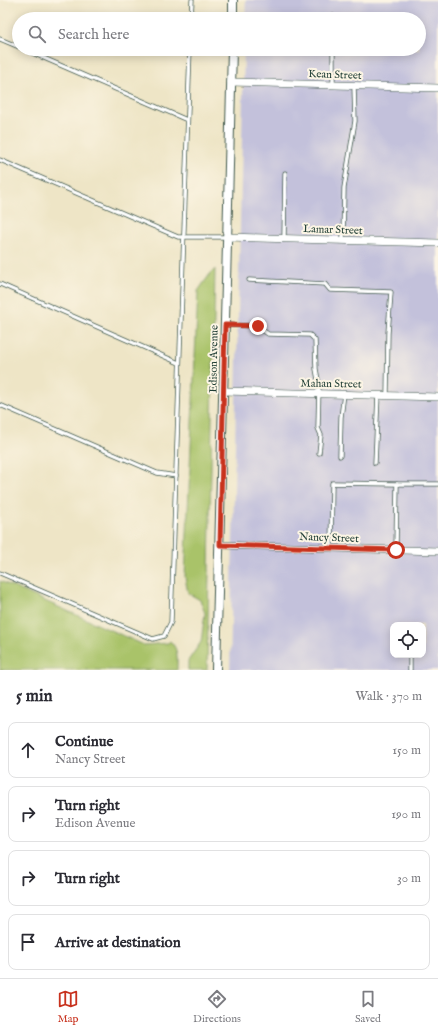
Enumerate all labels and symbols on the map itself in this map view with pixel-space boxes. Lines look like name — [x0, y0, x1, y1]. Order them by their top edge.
street label: Kean Street — [308, 67, 362, 83]
street label: Lamar Street — [303, 222, 363, 238]
route end — [249, 317, 267, 335]
street label: Edison Avenue — [206, 325, 222, 393]
street label: Mahan Street — [300, 376, 362, 392]
street label: Nancy Street — [299, 530, 359, 546]
route start — [387, 541, 405, 559]

